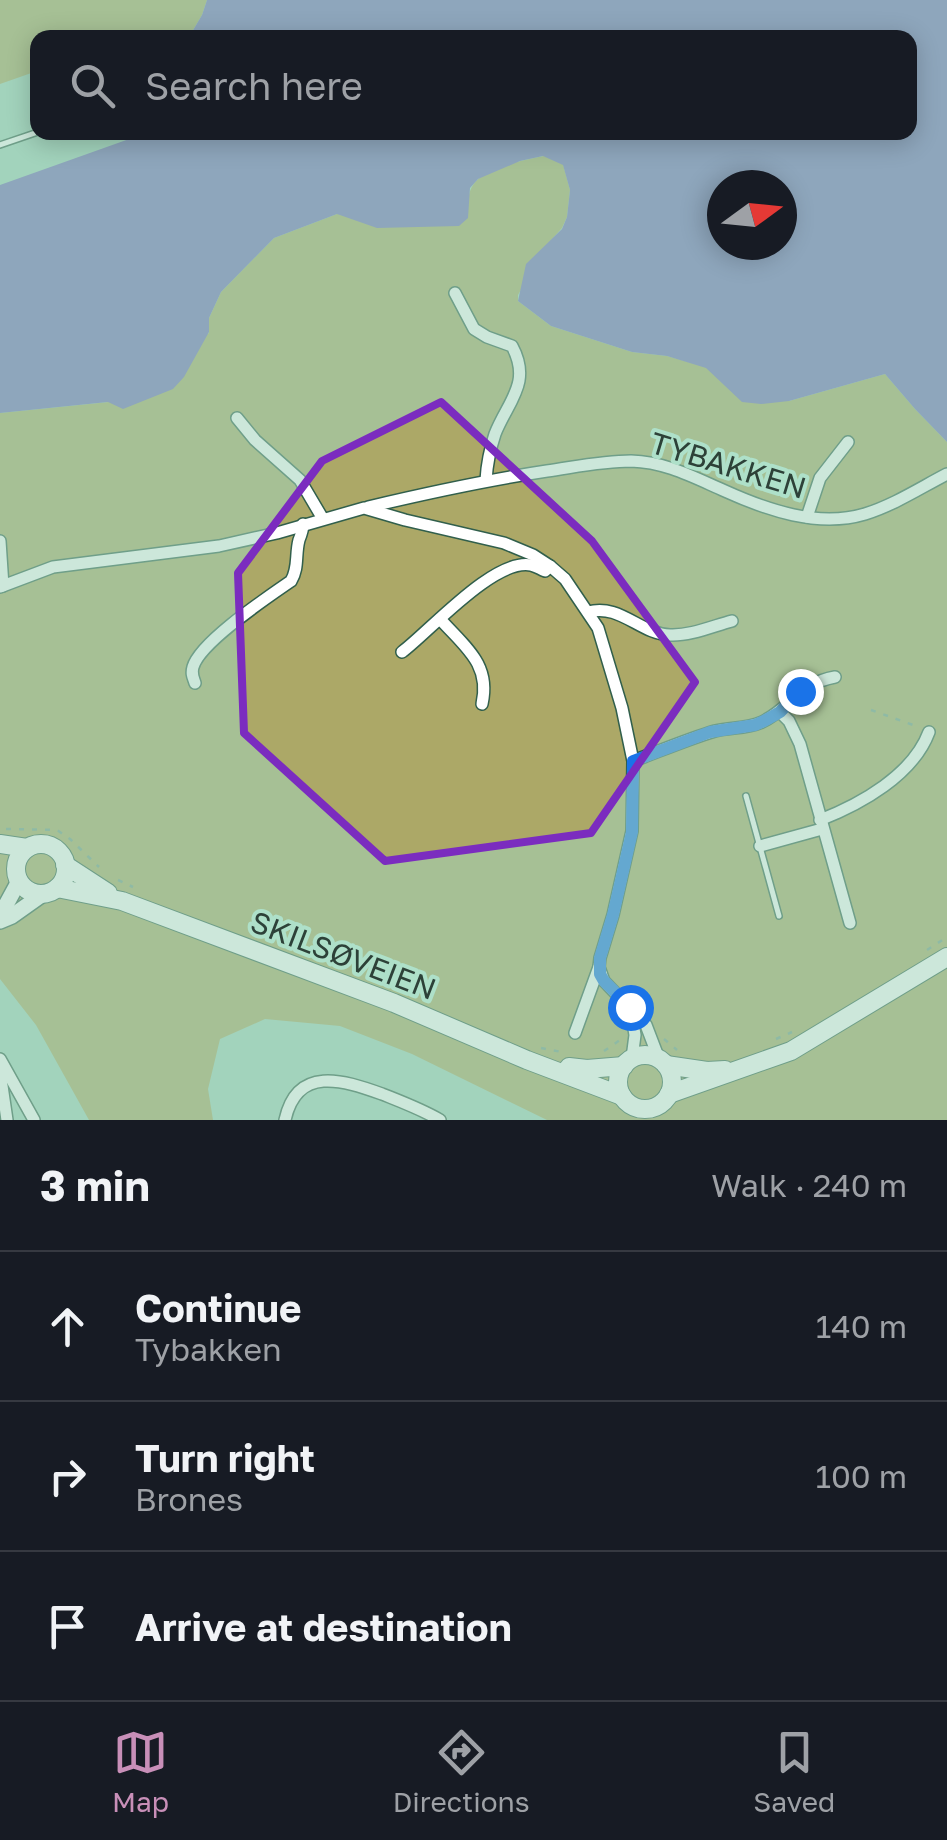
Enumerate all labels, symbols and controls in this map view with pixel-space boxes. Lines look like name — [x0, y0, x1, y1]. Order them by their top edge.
search box — [30, 30, 917, 140]
icon: search — [65, 58, 120, 113]
text: Search here — [145, 63, 363, 108]
north arrow — [707, 170, 797, 260]
street label: TYBAKKEN — [646, 424, 810, 506]
route end — [778, 669, 824, 715]
street label: SKILSØVEIEN — [246, 903, 441, 1007]
route start — [608, 985, 654, 1031]
text: 3 min — [40, 1160, 150, 1210]
text: Walk · 240 m — [711, 1166, 907, 1204]
text: Continue — [135, 1285, 301, 1330]
icon: ahead — [40, 1299, 95, 1354]
text: 140 m — [816, 1307, 907, 1345]
text: Tybakken — [135, 1330, 282, 1368]
text: Turn right — [135, 1435, 315, 1480]
icon: right — [40, 1449, 95, 1504]
text: 100 m — [815, 1457, 907, 1495]
text: Brones — [135, 1480, 243, 1518]
icon: arrive — [40, 1599, 95, 1654]
text: Arrive at destination — [135, 1604, 512, 1649]
tab: Map — [112, 1725, 169, 1818]
tab: Directions — [393, 1725, 530, 1818]
tab: Saved — [753, 1725, 835, 1818]

